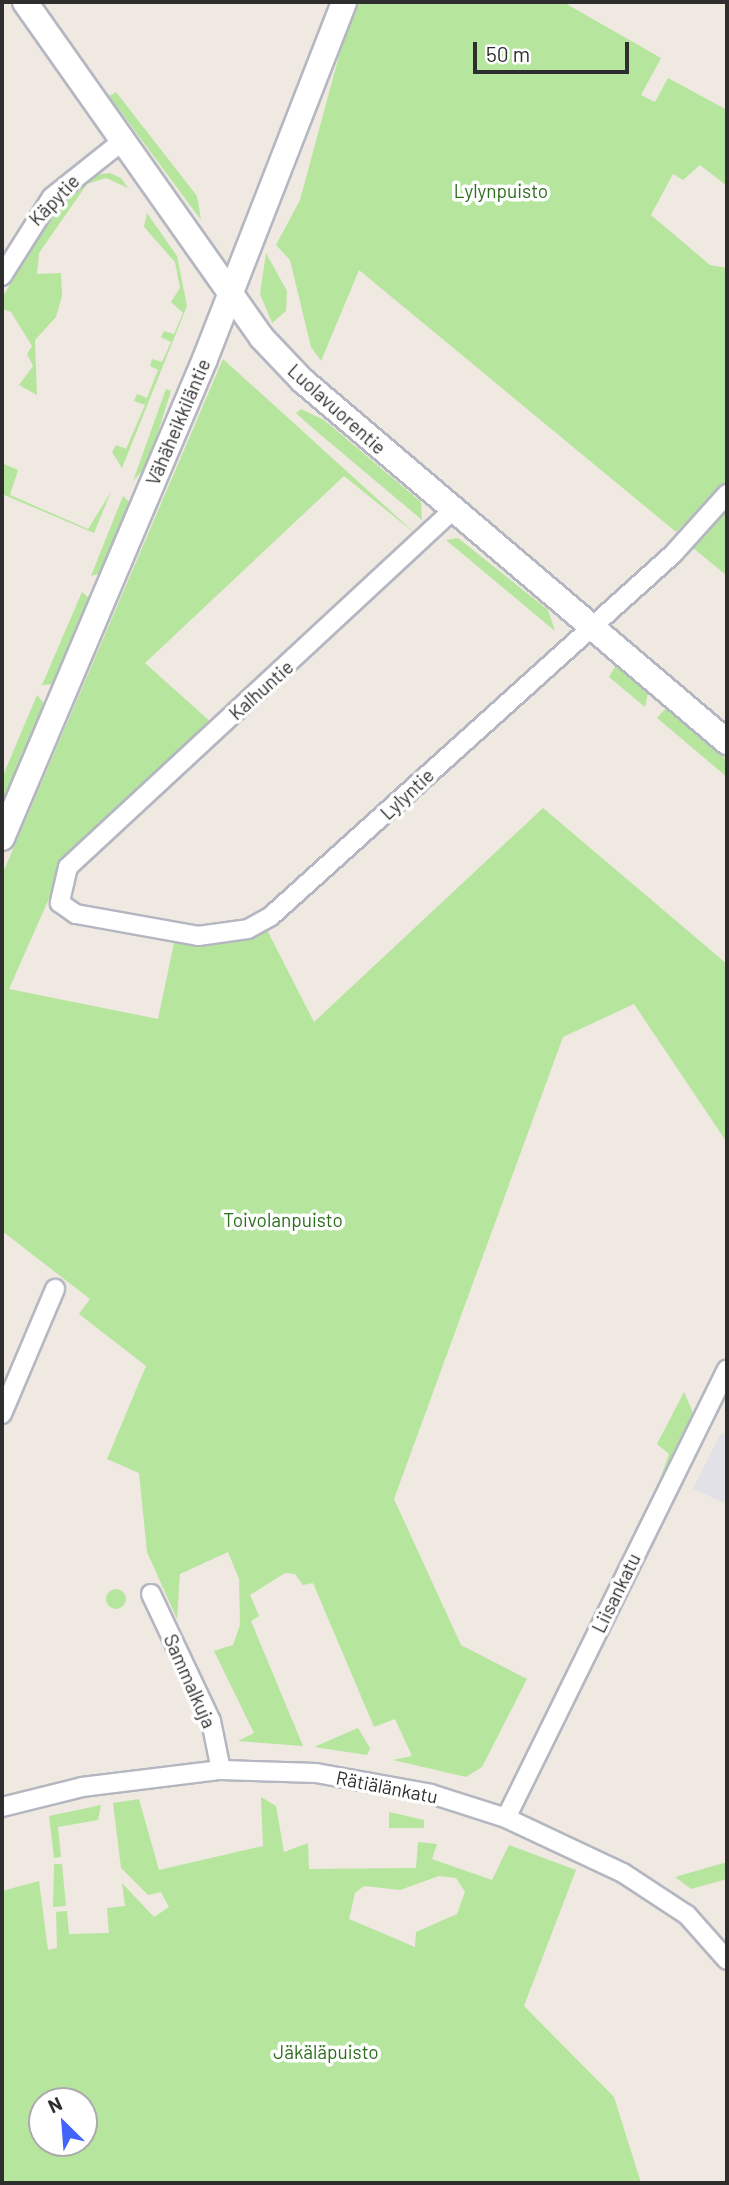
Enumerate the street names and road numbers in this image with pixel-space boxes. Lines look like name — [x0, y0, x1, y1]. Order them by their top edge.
street label: Käpytie — [24, 170, 84, 230]
street label: Vähäheikkiläntie — [141, 355, 215, 489]
street label: Luolavuorentie — [283, 359, 391, 459]
street label: Kalhuntie — [224, 655, 298, 725]
street label: Lylyntie — [376, 764, 438, 824]
street label: Liisankatu — [587, 1550, 645, 1636]
street label: Sammalkuja — [159, 1631, 221, 1731]
street label: Rätiälänkatu — [334, 1766, 440, 1808]

